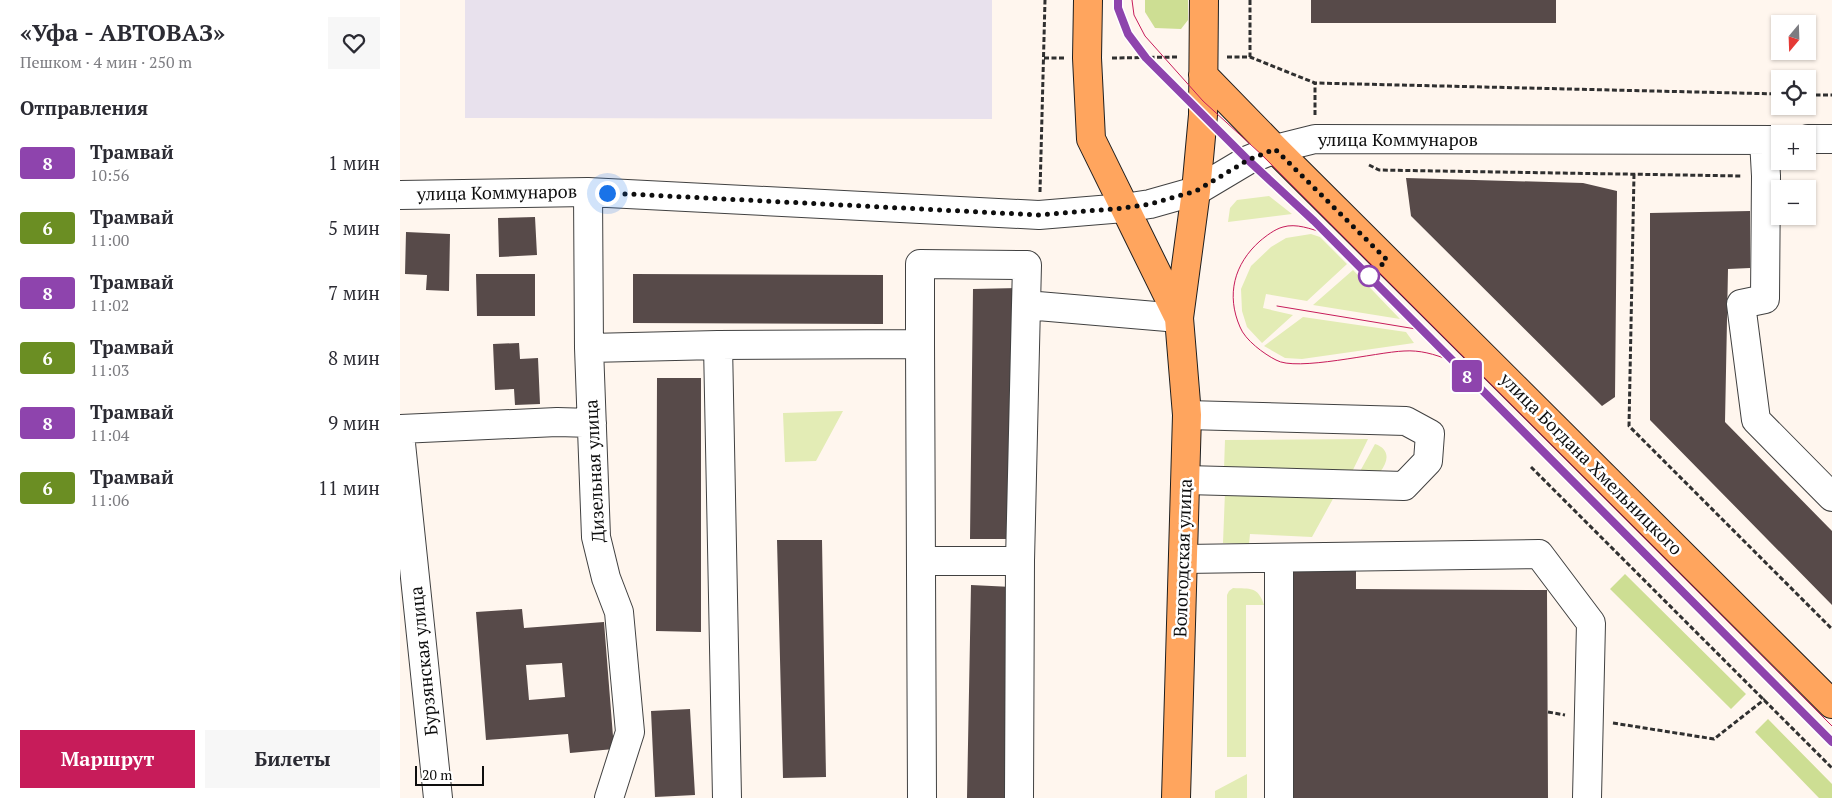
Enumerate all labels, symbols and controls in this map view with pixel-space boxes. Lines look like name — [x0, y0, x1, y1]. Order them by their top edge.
north arrow — [1771, 15, 1816, 60]
map controls — [1771, 15, 1816, 225]
text: «Уфа - АВТОВАЗ» — [20, 16, 225, 48]
button: heart — [328, 17, 380, 69]
text: Пешком · 4 мин · 250 m — [20, 51, 192, 73]
button: locate — [1771, 70, 1816, 115]
text: Отправления — [20, 95, 148, 120]
button: + — [1771, 125, 1816, 170]
street label: улица Коммунаров — [1317, 127, 1478, 151]
text: Трамвай — [90, 139, 174, 164]
text: 1 мин — [328, 150, 380, 175]
text: 8 — [42, 151, 53, 175]
text: 10:56 — [90, 164, 129, 186]
street label: улица Коммунаров — [416, 179, 577, 205]
button: − — [1771, 180, 1816, 225]
your location — [595, 181, 620, 206]
text: Трамвай — [90, 204, 174, 229]
text: 5 мин — [328, 215, 380, 240]
text: 6 — [42, 216, 53, 240]
text: 11:00 — [90, 229, 129, 251]
unlabelled marker — [1358, 265, 1380, 287]
text: Трамвай — [90, 269, 174, 294]
text: 7 мин — [328, 280, 380, 305]
text: 8 — [42, 281, 53, 305]
text: 11:02 — [90, 294, 129, 316]
text: Трамвай — [90, 334, 174, 359]
text: 8 мин — [328, 345, 380, 370]
text: 6 — [42, 346, 53, 370]
text: 11:03 — [90, 359, 129, 381]
line badge: 8 — [1451, 360, 1483, 392]
text: 8 — [1462, 364, 1472, 388]
street label: улица Богдана Хмельницкого — [1495, 366, 1688, 560]
text: Трамвай — [90, 399, 174, 424]
street label: Дизельная улица — [578, 399, 610, 543]
text: 9 мин — [328, 410, 380, 435]
text: 8 — [42, 411, 53, 435]
text: 11:04 — [90, 424, 129, 446]
text: Трамвай — [90, 464, 174, 489]
text: 11 мин — [318, 475, 380, 500]
text: 6 — [42, 476, 53, 500]
street label: Вологодская улица — [1167, 478, 1197, 638]
text: 11:06 — [90, 489, 129, 511]
street label: Бурзянская улица — [403, 585, 443, 737]
button: Маршрут — [20, 730, 195, 788]
button: Билеты — [205, 730, 380, 788]
scale bar — [415, 763, 484, 786]
text: 20 m — [422, 765, 452, 784]

